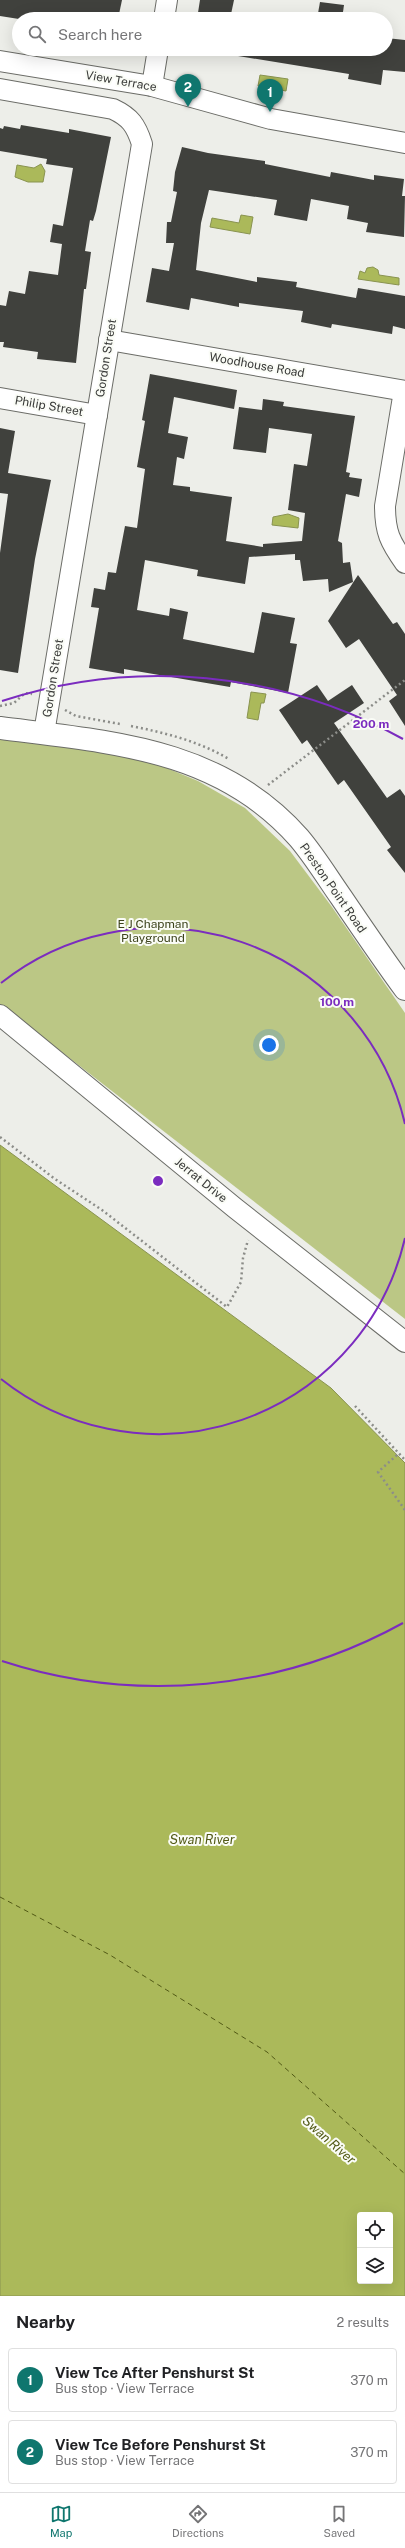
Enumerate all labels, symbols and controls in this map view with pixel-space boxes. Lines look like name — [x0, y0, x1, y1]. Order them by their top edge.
search box — [12, 12, 393, 56]
icon: search — [26, 23, 48, 45]
text: Search here — [58, 26, 142, 43]
street label: View Terrace — [84, 68, 158, 94]
pin: 2 — [175, 74, 201, 107]
pin: 1 — [257, 79, 283, 112]
street label: Gordon Street — [93, 318, 119, 398]
street label: Woodhouse Road — [208, 350, 306, 380]
street label: Philip Street — [14, 393, 85, 419]
street label: Gordon Street — [40, 638, 66, 718]
text: 200 m — [353, 717, 389, 731]
street label: Preston Point Road — [297, 841, 369, 935]
park label: E J Chapman Playground — [118, 917, 188, 945]
text: 100 m — [320, 995, 354, 1009]
your location — [259, 1035, 279, 1055]
street label: Jerrat Drive — [172, 1155, 230, 1205]
centre of rings — [151, 1174, 165, 1188]
water label: Swan River — [169, 1832, 235, 1847]
water label: Swan River — [300, 2113, 359, 2167]
map controls — [357, 2212, 393, 2284]
button: locate — [357, 2212, 393, 2248]
button: layers — [357, 2248, 393, 2284]
text: Nearby — [16, 2312, 75, 2332]
text: 2 results — [337, 2315, 389, 2330]
text: View Tce After Penshurst St — [55, 2364, 254, 2381]
text: 1 — [27, 2373, 33, 2388]
text: 370 m — [350, 2373, 388, 2388]
text: Bus stop · View Terrace — [55, 2381, 194, 2396]
text: View Tce Before Penshurst St — [55, 2436, 266, 2453]
text: 2 — [26, 2445, 34, 2460]
text: 370 m — [350, 2445, 388, 2460]
text: Bus stop · View Terrace — [55, 2453, 194, 2468]
tab: Map — [50, 2503, 72, 2539]
tab: Directions — [172, 2503, 224, 2539]
tab: Saved — [324, 2503, 355, 2539]

